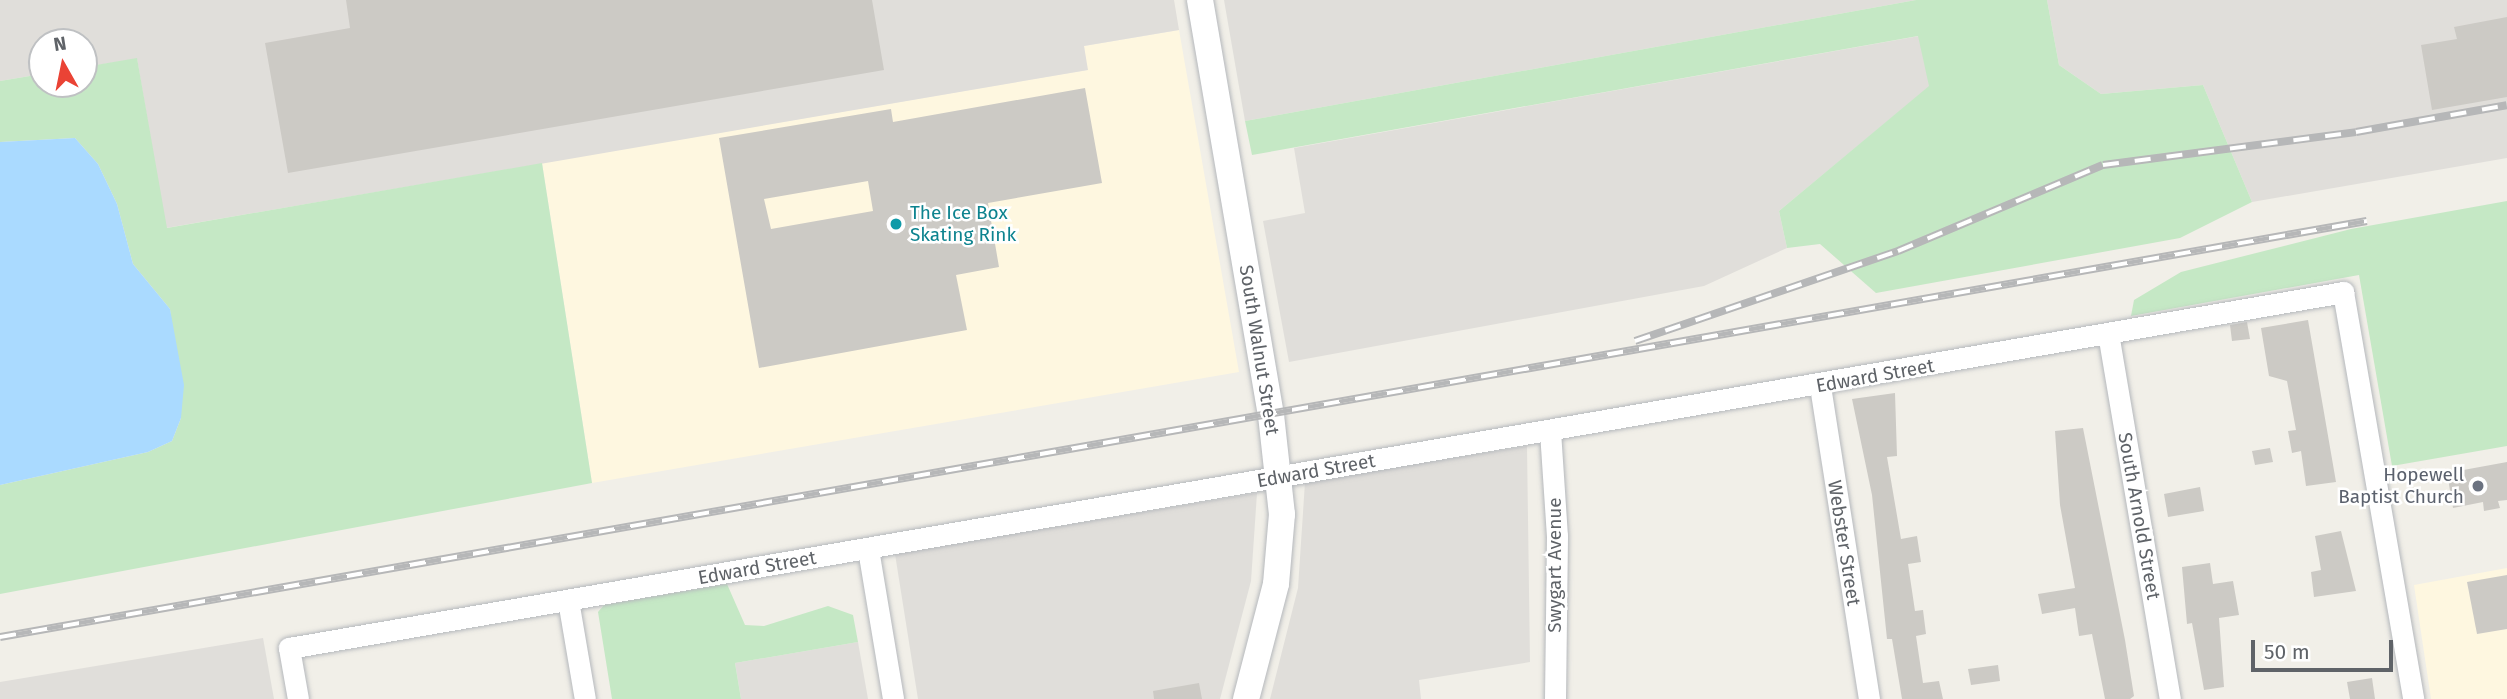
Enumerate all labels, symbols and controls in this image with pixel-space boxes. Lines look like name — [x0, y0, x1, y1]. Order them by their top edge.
north arrow — [28, 28, 98, 98]
text: N — [52, 31, 68, 56]
place label: The Ice Box Skating Rink — [910, 202, 1016, 246]
marker: The Ice Box Skating Rink — [888, 216, 904, 232]
street label: South Walnut Street — [1234, 263, 1284, 437]
street label: Edward Street — [1814, 354, 1936, 398]
street label: South Arnold Street — [2113, 431, 2165, 601]
street label: Edward Street — [1255, 449, 1377, 493]
place label: Hopewell Baptist Church — [2338, 464, 2464, 508]
marker: Hopewell Baptist Church — [2470, 478, 2486, 494]
street label: Webster Street — [1823, 479, 1865, 607]
street label: Swygart Avenue — [1544, 497, 1566, 633]
street label: Edward Street — [696, 546, 818, 590]
scale bar — [2255, 626, 2397, 670]
text: 50 m — [2264, 639, 2310, 665]

